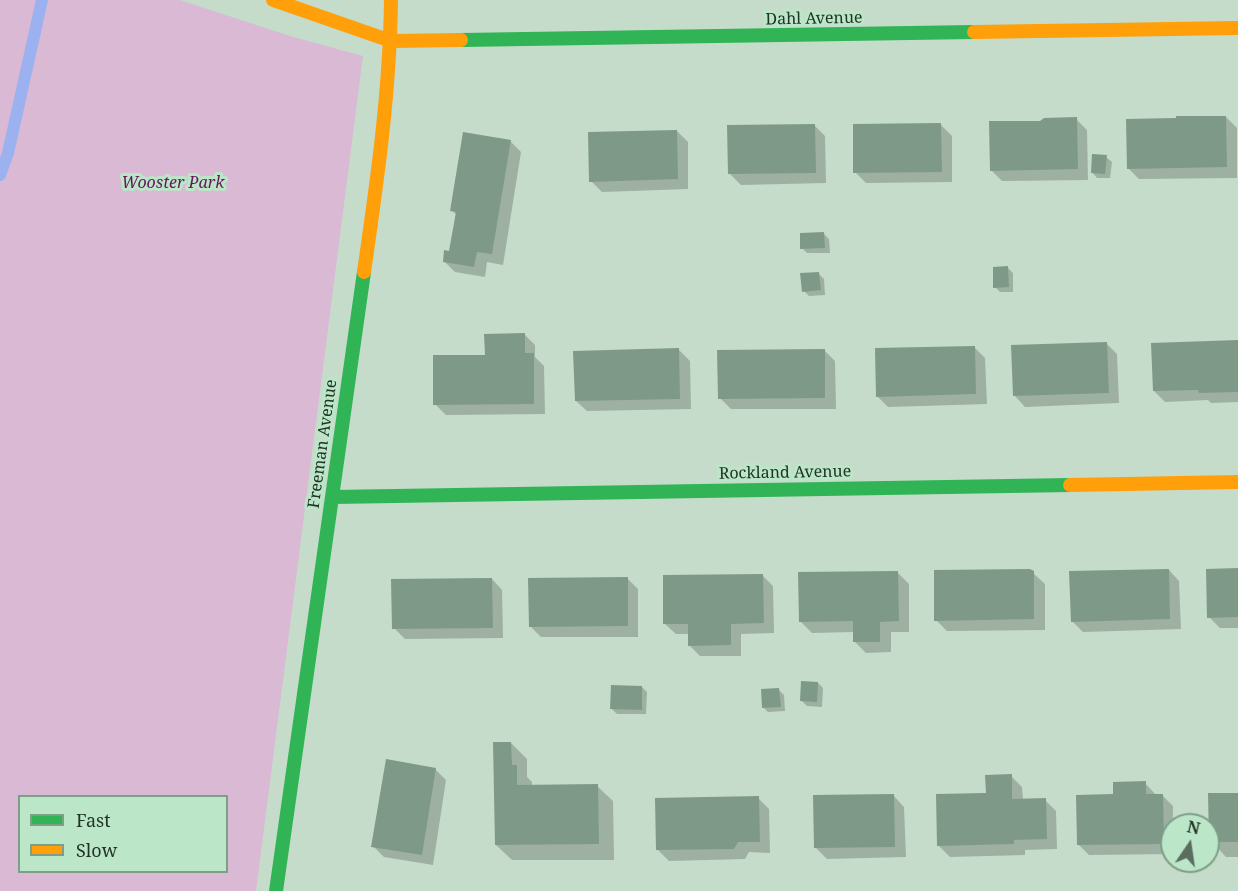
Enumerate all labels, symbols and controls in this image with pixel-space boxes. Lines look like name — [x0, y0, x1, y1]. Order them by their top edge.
street label: Dahl Avenue — [765, 9, 863, 29]
park label: Wooster Park — [122, 173, 224, 193]
street label: Freeman Avenue — [304, 378, 342, 510]
street label: Rockland Avenue — [719, 462, 851, 484]
legend — [18, 795, 228, 873]
text: Fast — [76, 808, 111, 832]
north arrow — [1160, 813, 1220, 873]
text: N — [1185, 815, 1202, 840]
text: Slow — [76, 838, 117, 862]

